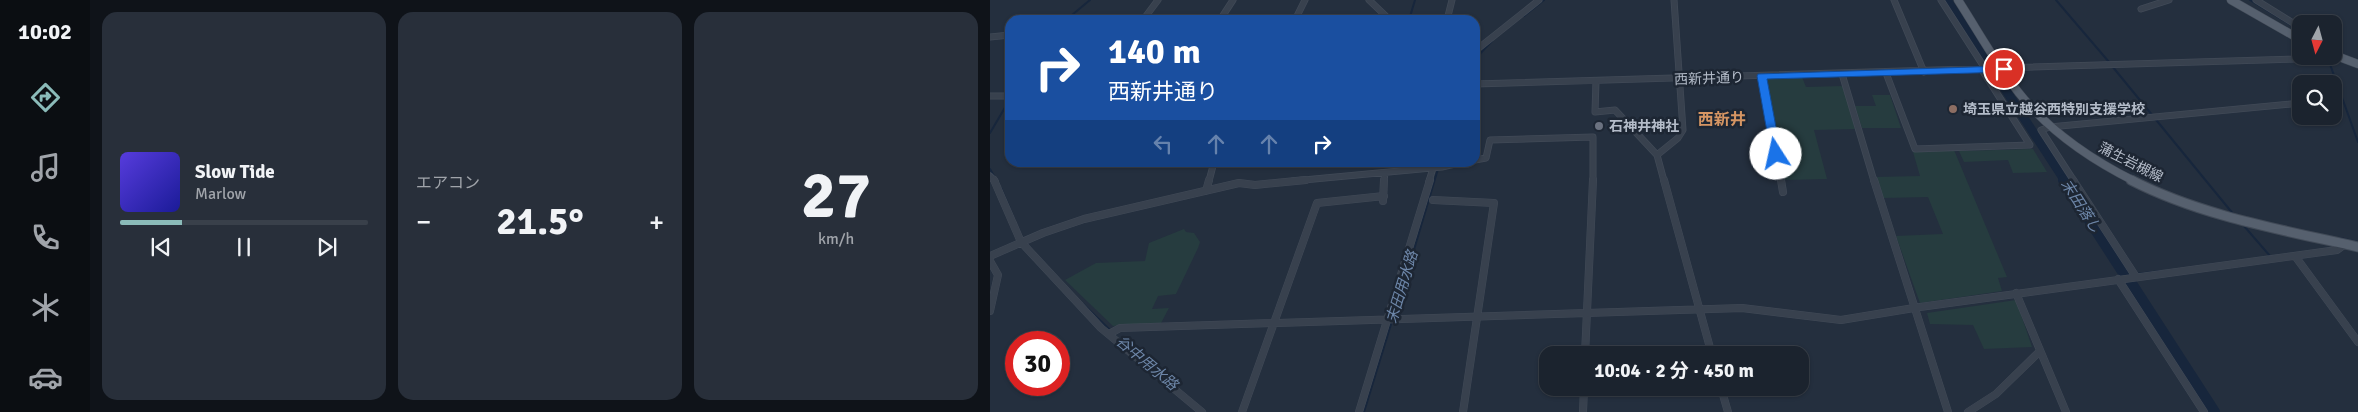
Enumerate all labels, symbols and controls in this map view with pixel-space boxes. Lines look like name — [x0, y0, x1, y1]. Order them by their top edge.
north arrow — [2292, 15, 2342, 65]
map controls — [2292, 15, 2342, 125]
text: 10:02 — [18, 18, 72, 45]
text: 140 m — [1108, 30, 1201, 73]
icon: right — [1025, 35, 1090, 100]
pin — [1983, 48, 2025, 90]
icon: arrive — [1990, 55, 2018, 83]
street label: 西新井通り — [1674, 69, 1744, 88]
button: search — [2292, 75, 2342, 125]
text: 西新井通り — [1108, 78, 1218, 105]
icon: directions — [28, 80, 63, 115]
place label: 埼玉県立越谷西特別支援学校 — [1963, 101, 2145, 118]
marker: 埼玉県立越谷西特別支援学校 — [1947, 103, 1959, 115]
district label: 西新井 — [1698, 110, 1746, 130]
place label: 石神井神社 — [1609, 118, 1679, 135]
marker: 石神井神社 — [1593, 120, 1605, 132]
position arrow — [1749, 127, 1801, 179]
icon: left — [1149, 130, 1177, 158]
icon: ahead — [1202, 130, 1230, 158]
icon: ahead — [1255, 130, 1283, 158]
icon: right — [1308, 130, 1336, 158]
street label: 蒲生岩槻線 — [2096, 139, 2166, 186]
icon: music — [28, 150, 63, 185]
text: 27 — [801, 156, 871, 236]
text: Slow Tide — [195, 160, 275, 184]
text: エアコン — [416, 173, 480, 193]
water label: 末田落し — [2057, 176, 2105, 236]
text: Marlow — [195, 184, 246, 204]
text: 21.5° — [496, 198, 584, 245]
text: − — [416, 205, 431, 239]
text: + — [649, 205, 664, 239]
icon: phone — [28, 220, 63, 255]
text: km/h — [818, 229, 854, 249]
icon: previous — [147, 233, 175, 261]
icon: pause — [230, 233, 258, 261]
icon: next — [313, 233, 341, 261]
water label: 末田用水路 — [1382, 247, 1422, 326]
icon: climate — [28, 290, 63, 325]
speed limit sign: 30 — [1005, 331, 1070, 396]
water label: 谷中用水路 — [1112, 332, 1183, 395]
text: 10:04 · 2 分 · 450 m — [1594, 359, 1754, 383]
icon: car — [28, 360, 63, 395]

